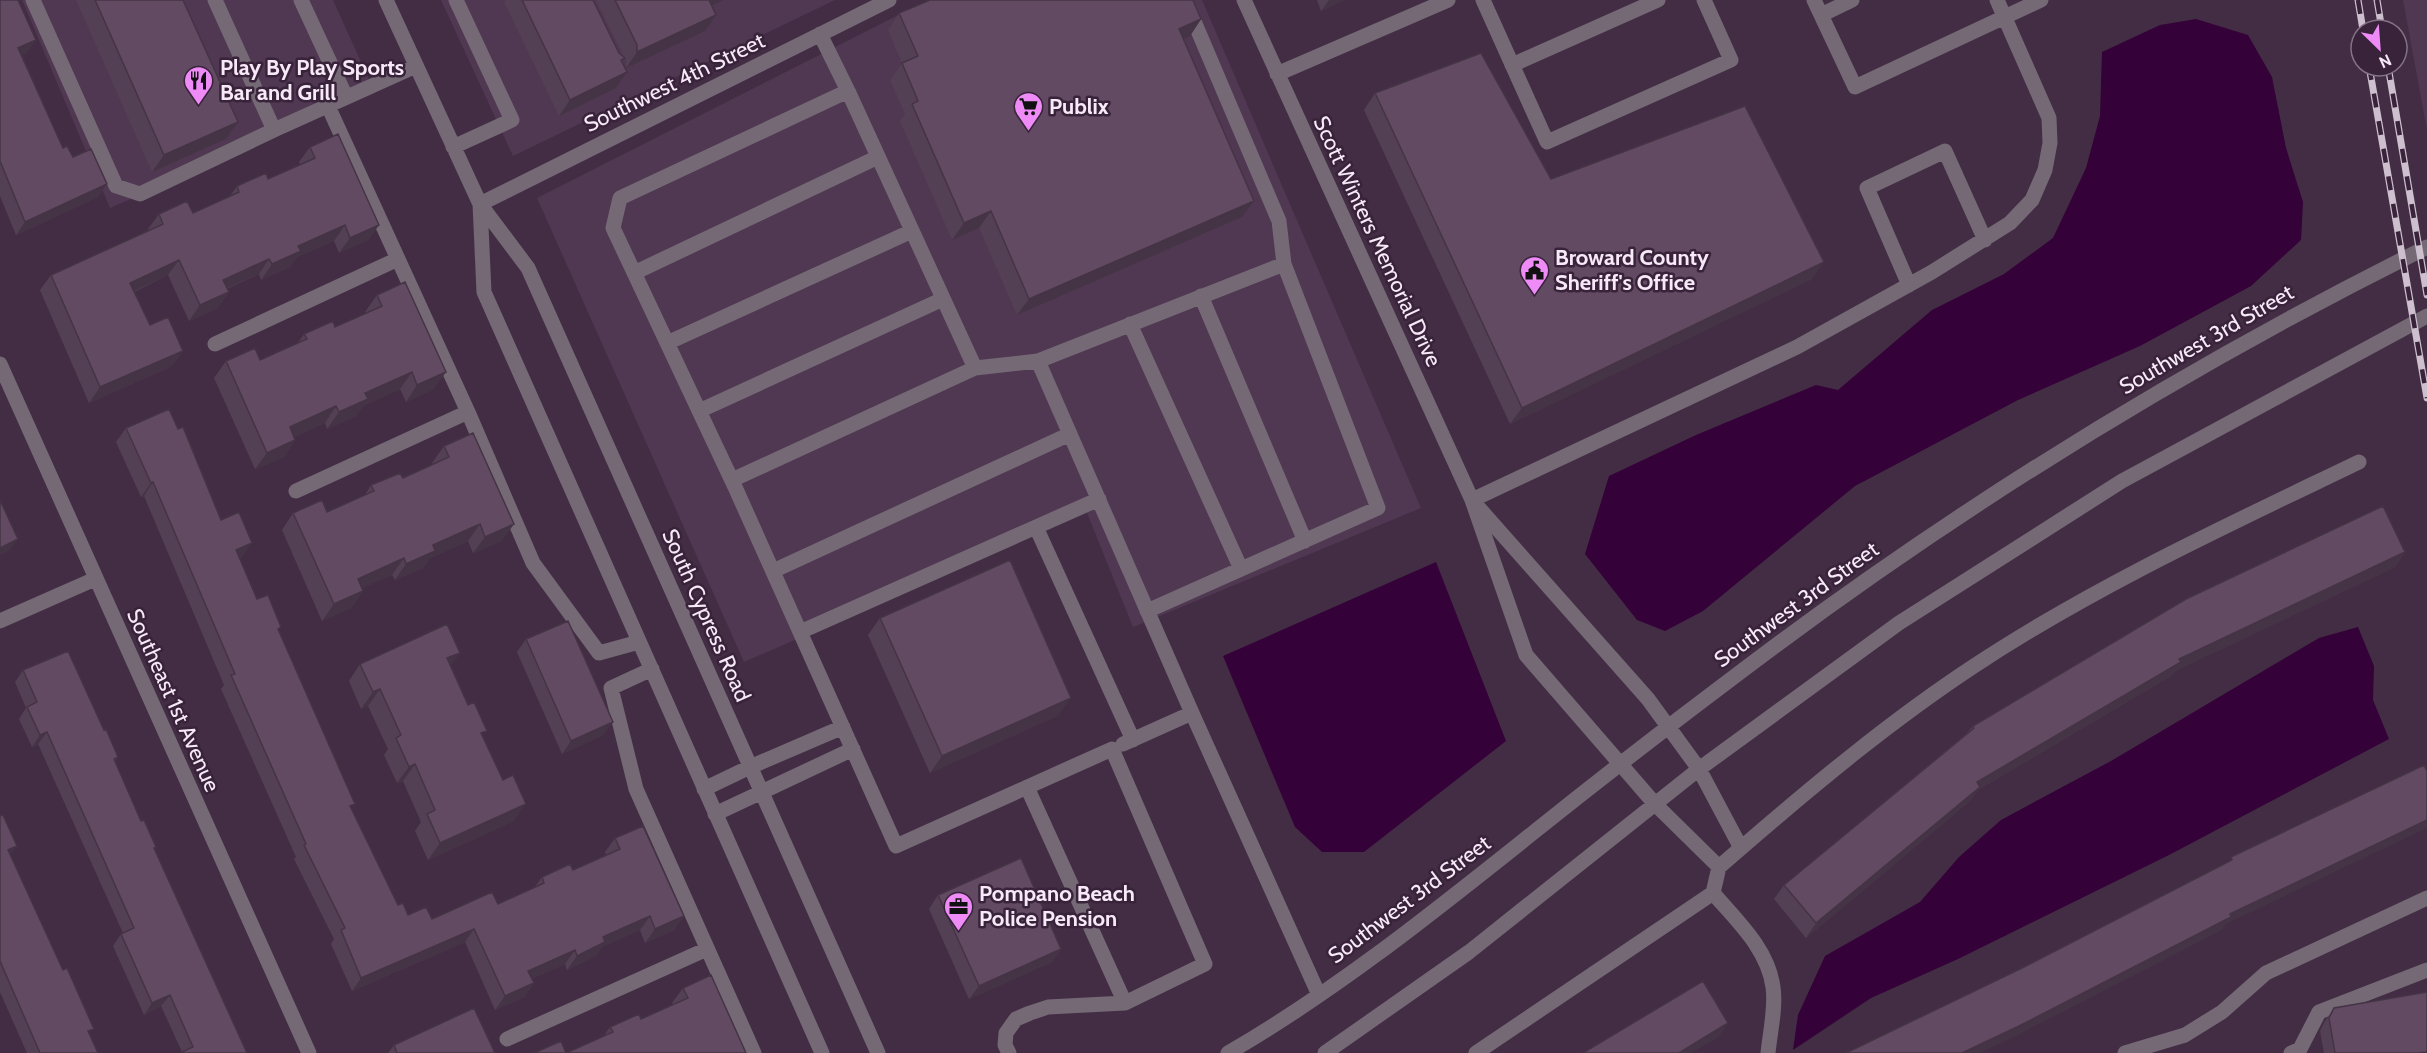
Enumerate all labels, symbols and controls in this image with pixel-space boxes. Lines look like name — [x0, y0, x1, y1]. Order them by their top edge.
north arrow — [2349, 18, 2409, 78]
street label: Southwest 4th Street — [579, 27, 770, 138]
text: N — [2376, 50, 2394, 72]
place label: Play By Play Sports Bar and Grill — [220, 54, 404, 106]
restaurant icon: Play By Play Sports Bar and Grill — [183, 64, 215, 106]
supermarket icon: Publix — [1012, 90, 1044, 132]
place label: Publix — [1049, 93, 1109, 120]
street label: Scott Winters Memorial Drive — [1308, 112, 1448, 371]
place label: Broward County Sheriff's Office — [1555, 244, 1709, 296]
public building icon: Broward County Sheriff's Office — [1518, 254, 1550, 296]
street label: Southwest 3rd Street — [2114, 278, 2299, 400]
street label: South Cypress Road — [656, 525, 757, 706]
street label: Southwest 3rd Street — [1709, 535, 1884, 673]
street label: Southeast 1st Avenue — [121, 604, 226, 796]
street label: Southwest 3rd Street — [1323, 829, 1496, 969]
place label: Pompano Beach Police Pension — [979, 880, 1135, 932]
office icon: Pompano Beach Police Pension — [942, 890, 974, 932]

